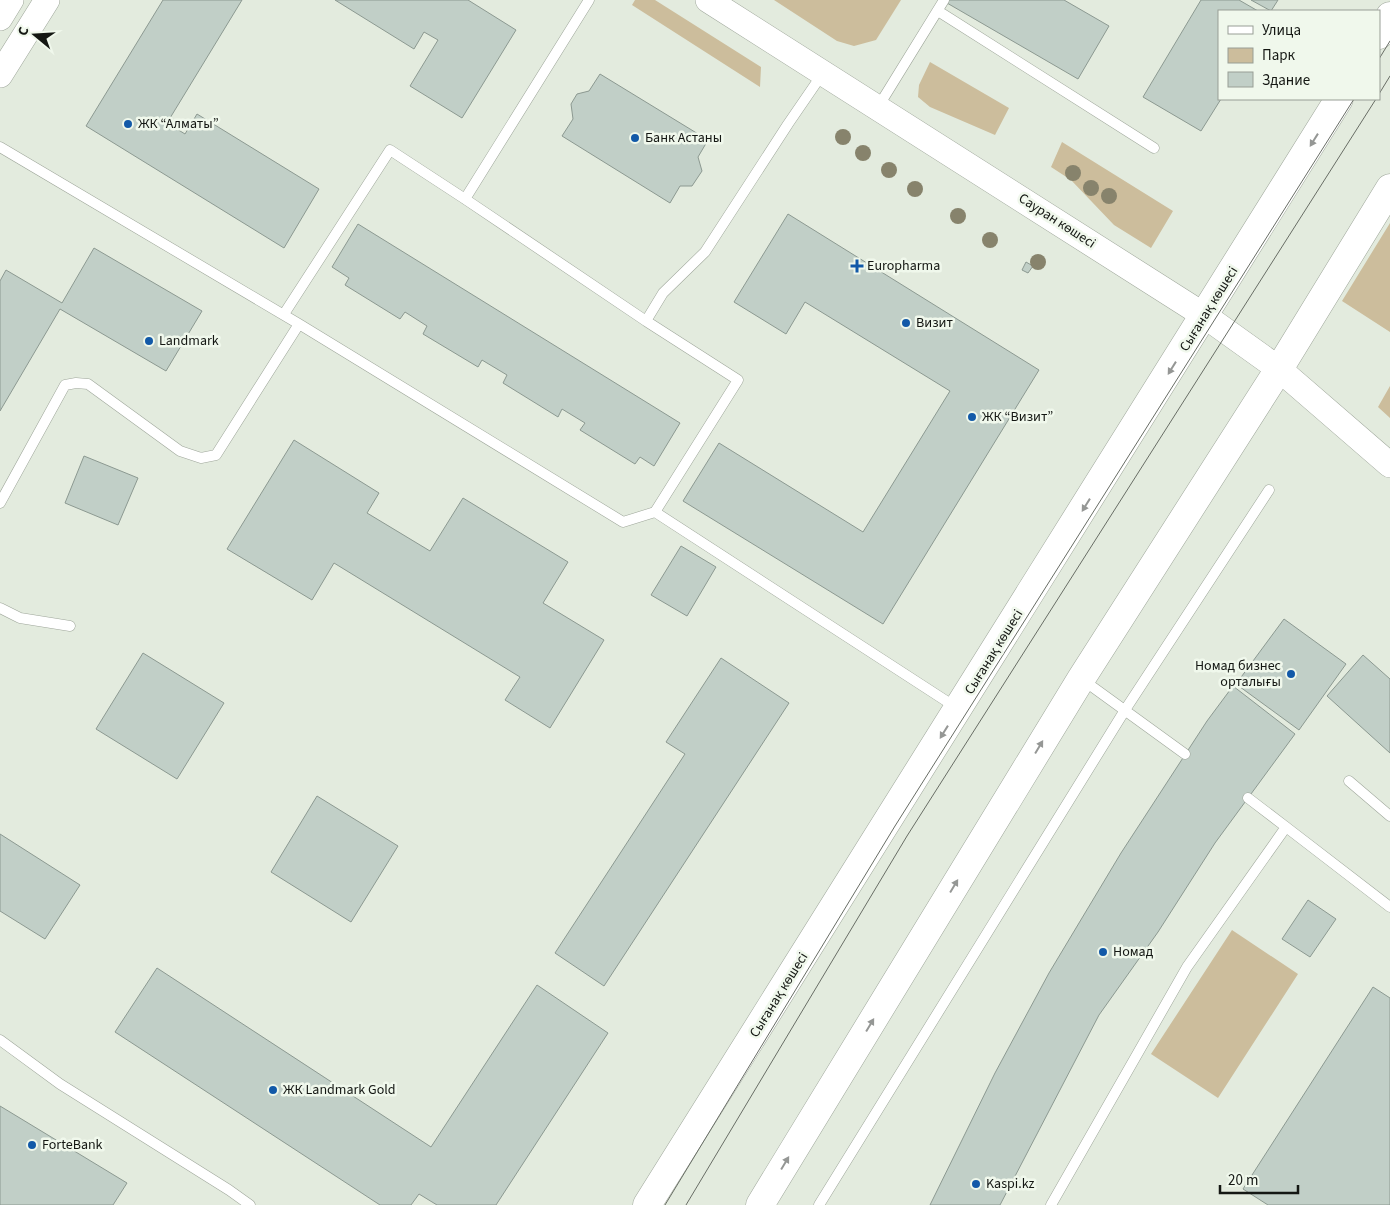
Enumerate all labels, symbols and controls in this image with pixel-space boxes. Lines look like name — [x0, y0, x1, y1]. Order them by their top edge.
north arrow — [10, 10, 60, 60]
legend — [1218, 10, 1380, 100]
text: Улица — [1262, 20, 1301, 41]
text: С — [13, 24, 34, 38]
text: Парк — [1262, 45, 1296, 66]
text: Здание — [1262, 70, 1310, 91]
place label: ЖК “Алматы” — [138, 114, 219, 134]
marker: ЖК “Алматы” — [122, 118, 134, 130]
place label: Банк Астаны — [645, 128, 722, 148]
marker: Банк Астаны — [629, 132, 641, 144]
one-way arrow — [1309, 134, 1318, 147]
street label: Сауран көшесі — [1014, 189, 1100, 253]
place label: Europharma — [867, 256, 940, 276]
marker: Europharma — [851, 260, 863, 272]
street label: Сығанақ көшесі — [1175, 263, 1243, 355]
place label: Визит — [916, 313, 953, 333]
marker: Визит — [900, 317, 912, 329]
place label: Landmark — [159, 331, 219, 351]
marker: Landmark — [143, 335, 155, 347]
one-way arrow — [1168, 361, 1177, 374]
place label: ЖК “Визит” — [982, 407, 1053, 427]
marker: ЖК “Визит” — [966, 411, 978, 423]
one-way arrow — [1081, 499, 1091, 512]
street label: Сығанақ көшесі — [960, 606, 1028, 698]
place label: Номад бизнес орталығы — [1195, 656, 1282, 692]
marker: Номад бизнес орталығы — [1285, 668, 1297, 680]
one-way arrow — [939, 725, 949, 738]
one-way arrow — [1034, 741, 1043, 754]
one-way arrow — [950, 879, 959, 892]
place label: Номад — [1113, 942, 1154, 962]
marker: Номад — [1097, 946, 1109, 958]
street label: Сығанақ көшесі — [745, 949, 813, 1041]
one-way arrow — [865, 1018, 874, 1031]
place label: ЖК Landmark Gold — [283, 1080, 396, 1100]
marker: ЖК Landmark Gold — [267, 1084, 279, 1096]
place label: ForteBank — [42, 1135, 103, 1155]
marker: ForteBank — [26, 1139, 38, 1151]
one-way arrow — [780, 1157, 790, 1170]
scale bar — [1220, 1162, 1298, 1194]
text: 20 m — [1228, 1170, 1258, 1191]
place label: Kaspi.kz — [986, 1174, 1035, 1194]
marker: Kaspi.kz — [970, 1178, 982, 1190]

